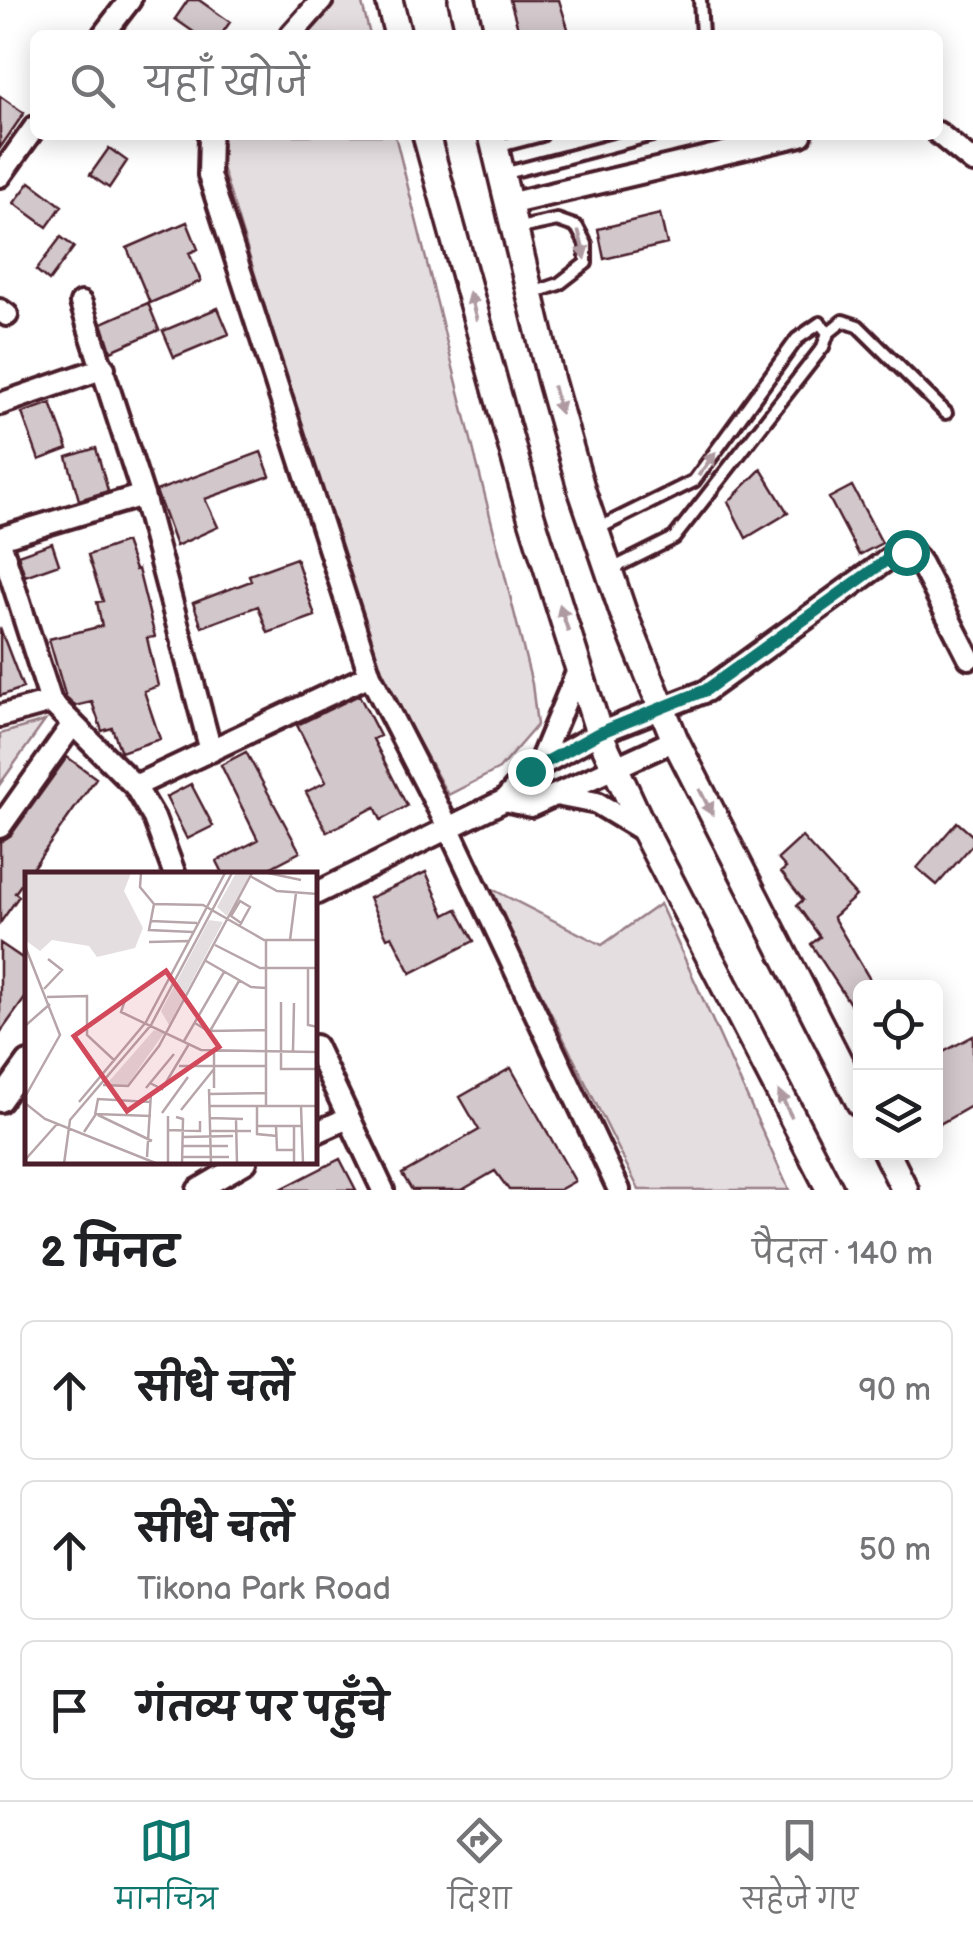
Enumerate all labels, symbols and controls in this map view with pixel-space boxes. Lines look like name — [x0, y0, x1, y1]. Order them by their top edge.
search box — [30, 30, 943, 140]
icon: search — [65, 58, 120, 113]
text: यहाँ खोजें — [145, 61, 309, 106]
one-way arrow — [575, 230, 590, 261]
one-way arrow — [465, 290, 481, 321]
one-way arrow — [549, 385, 565, 416]
one-way arrow — [696, 451, 716, 477]
route start — [884, 530, 930, 576]
one-way arrow — [555, 603, 570, 633]
route end — [508, 749, 554, 795]
one-way arrow — [697, 787, 714, 816]
inset map — [25, 872, 318, 1165]
map controls — [853, 980, 943, 1160]
button: locate — [853, 980, 943, 1070]
button: layers — [853, 1070, 943, 1160]
one-way arrow — [777, 1089, 794, 1118]
text: 2 मिनट — [40, 1228, 178, 1279]
text: पैदल · 140 m — [752, 1235, 933, 1274]
icon: ahead — [42, 1363, 97, 1418]
text: सीधे चलें — [137, 1366, 293, 1411]
text: 90 m — [859, 1371, 931, 1410]
text: सीधे चलें — [137, 1507, 293, 1552]
icon: ahead — [42, 1523, 97, 1578]
text: 50 m — [859, 1531, 931, 1570]
text: Tikona Park Road — [137, 1570, 391, 1609]
icon: arrive — [42, 1683, 97, 1738]
text: गंतव्य पर पहुँचे — [137, 1686, 389, 1731]
tab: मानचित्र — [115, 1813, 218, 1930]
tab: दिशा — [448, 1813, 511, 1930]
tab: सहेजे गए — [741, 1813, 858, 1930]

